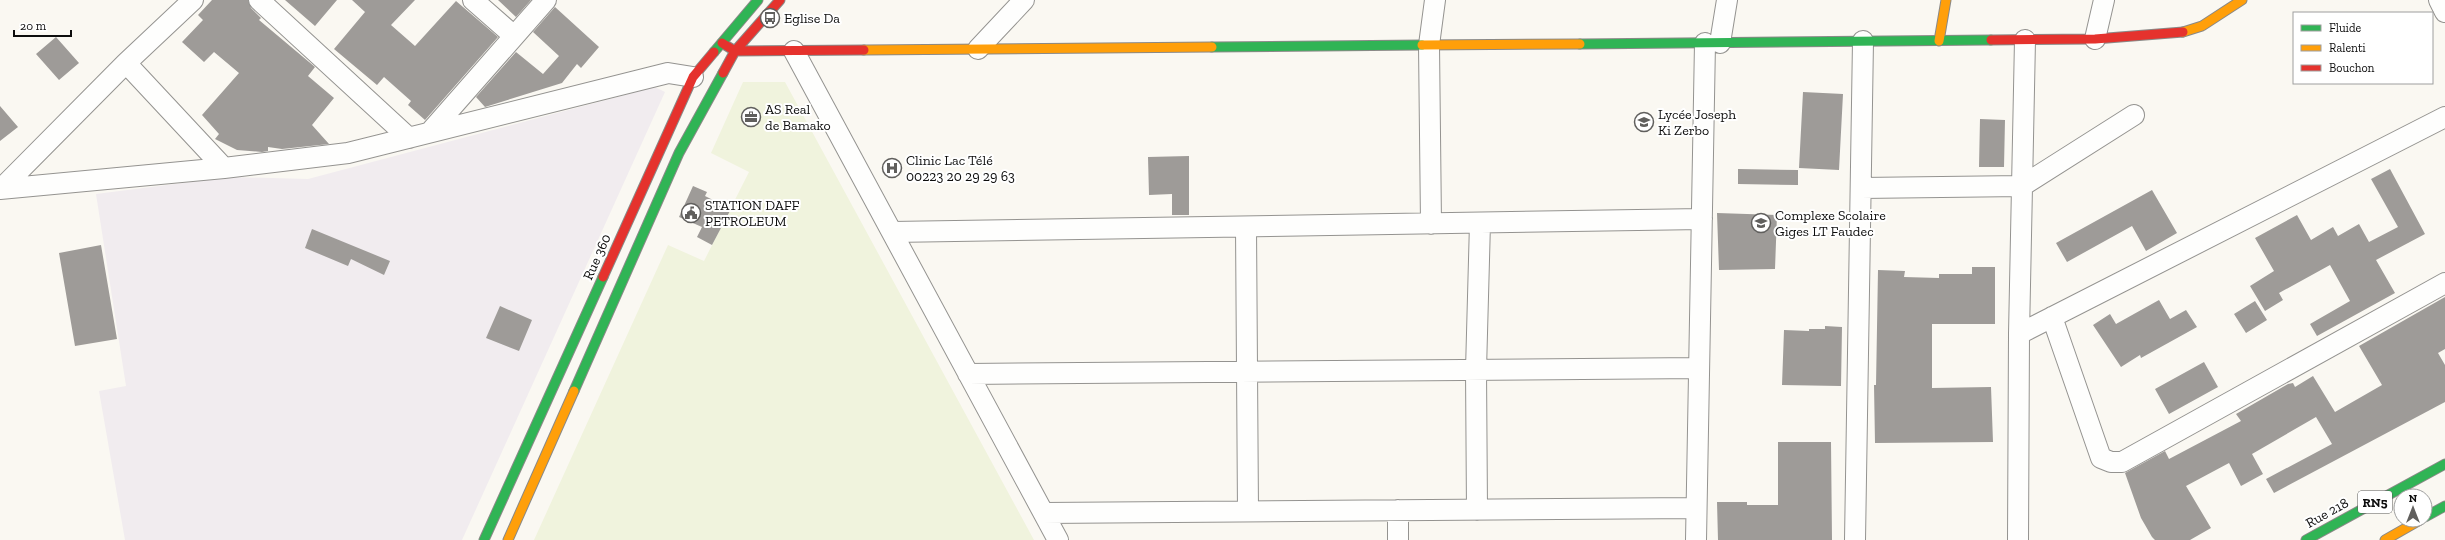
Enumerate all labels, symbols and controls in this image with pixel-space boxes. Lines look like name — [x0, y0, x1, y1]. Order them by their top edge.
bus stop icon: Eglise Da — [759, 7, 781, 29]
place label: Eglise Da — [784, 10, 840, 27]
scale bar — [14, 12, 71, 38]
legend — [2293, 12, 2433, 84]
text: 20 m — [20, 19, 47, 33]
text: Fluide — [2329, 21, 2362, 35]
text: Ralenti — [2329, 41, 2366, 55]
text: Bouchon — [2329, 61, 2375, 75]
place label: AS Real de Bamako — [765, 101, 831, 134]
office icon: AS Real de Bamako — [740, 106, 762, 128]
place label: Lycée Joseph Ki Zerbo — [1658, 106, 1736, 139]
school or university icon: Lycée Joseph Ki Zerbo — [1633, 111, 1655, 133]
place label: Clinic Lac Télé 00223 20 29 29 63 — [906, 152, 1015, 185]
hospital icon: Clinic Lac Télé 00223 20 29 29 63 — [881, 157, 903, 179]
place label: STATION DAFF PETROLEUM — [705, 197, 800, 230]
public building icon: STATION DAFF PETROLEUM — [680, 202, 702, 224]
place label: Complexe Scolaire Giges LT Faudec — [1775, 207, 1886, 240]
school or university icon: Complexe Scolaire Giges LT Faudec — [1750, 212, 1772, 234]
street label: Rue 360 — [579, 231, 615, 283]
north arrow — [2393, 488, 2433, 528]
road number: RN5 — [2358, 491, 2392, 513]
text: N — [2409, 492, 2418, 505]
street label: Rue 218 — [2303, 494, 2351, 532]

